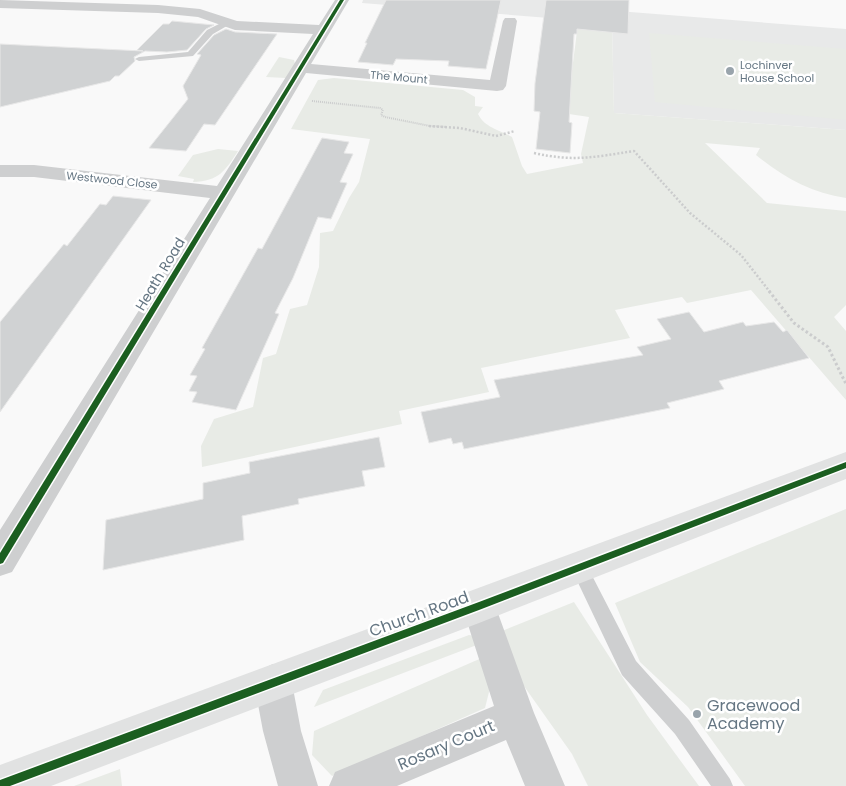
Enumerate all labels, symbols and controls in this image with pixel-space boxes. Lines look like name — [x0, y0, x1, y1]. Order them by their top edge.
place label: Lochinver House School — [740, 57, 814, 86]
marker: Lochinver House School — [724, 65, 736, 77]
street label: The Mount — [370, 67, 428, 87]
street label: Westwood Close — [66, 167, 159, 193]
street label: Heath Road — [130, 234, 190, 314]
street label: Church Road — [366, 585, 472, 643]
place label: Gracewood Academy — [707, 694, 800, 735]
marker: Gracewood Academy — [691, 708, 703, 720]
street label: Rosary Court — [394, 714, 498, 776]

